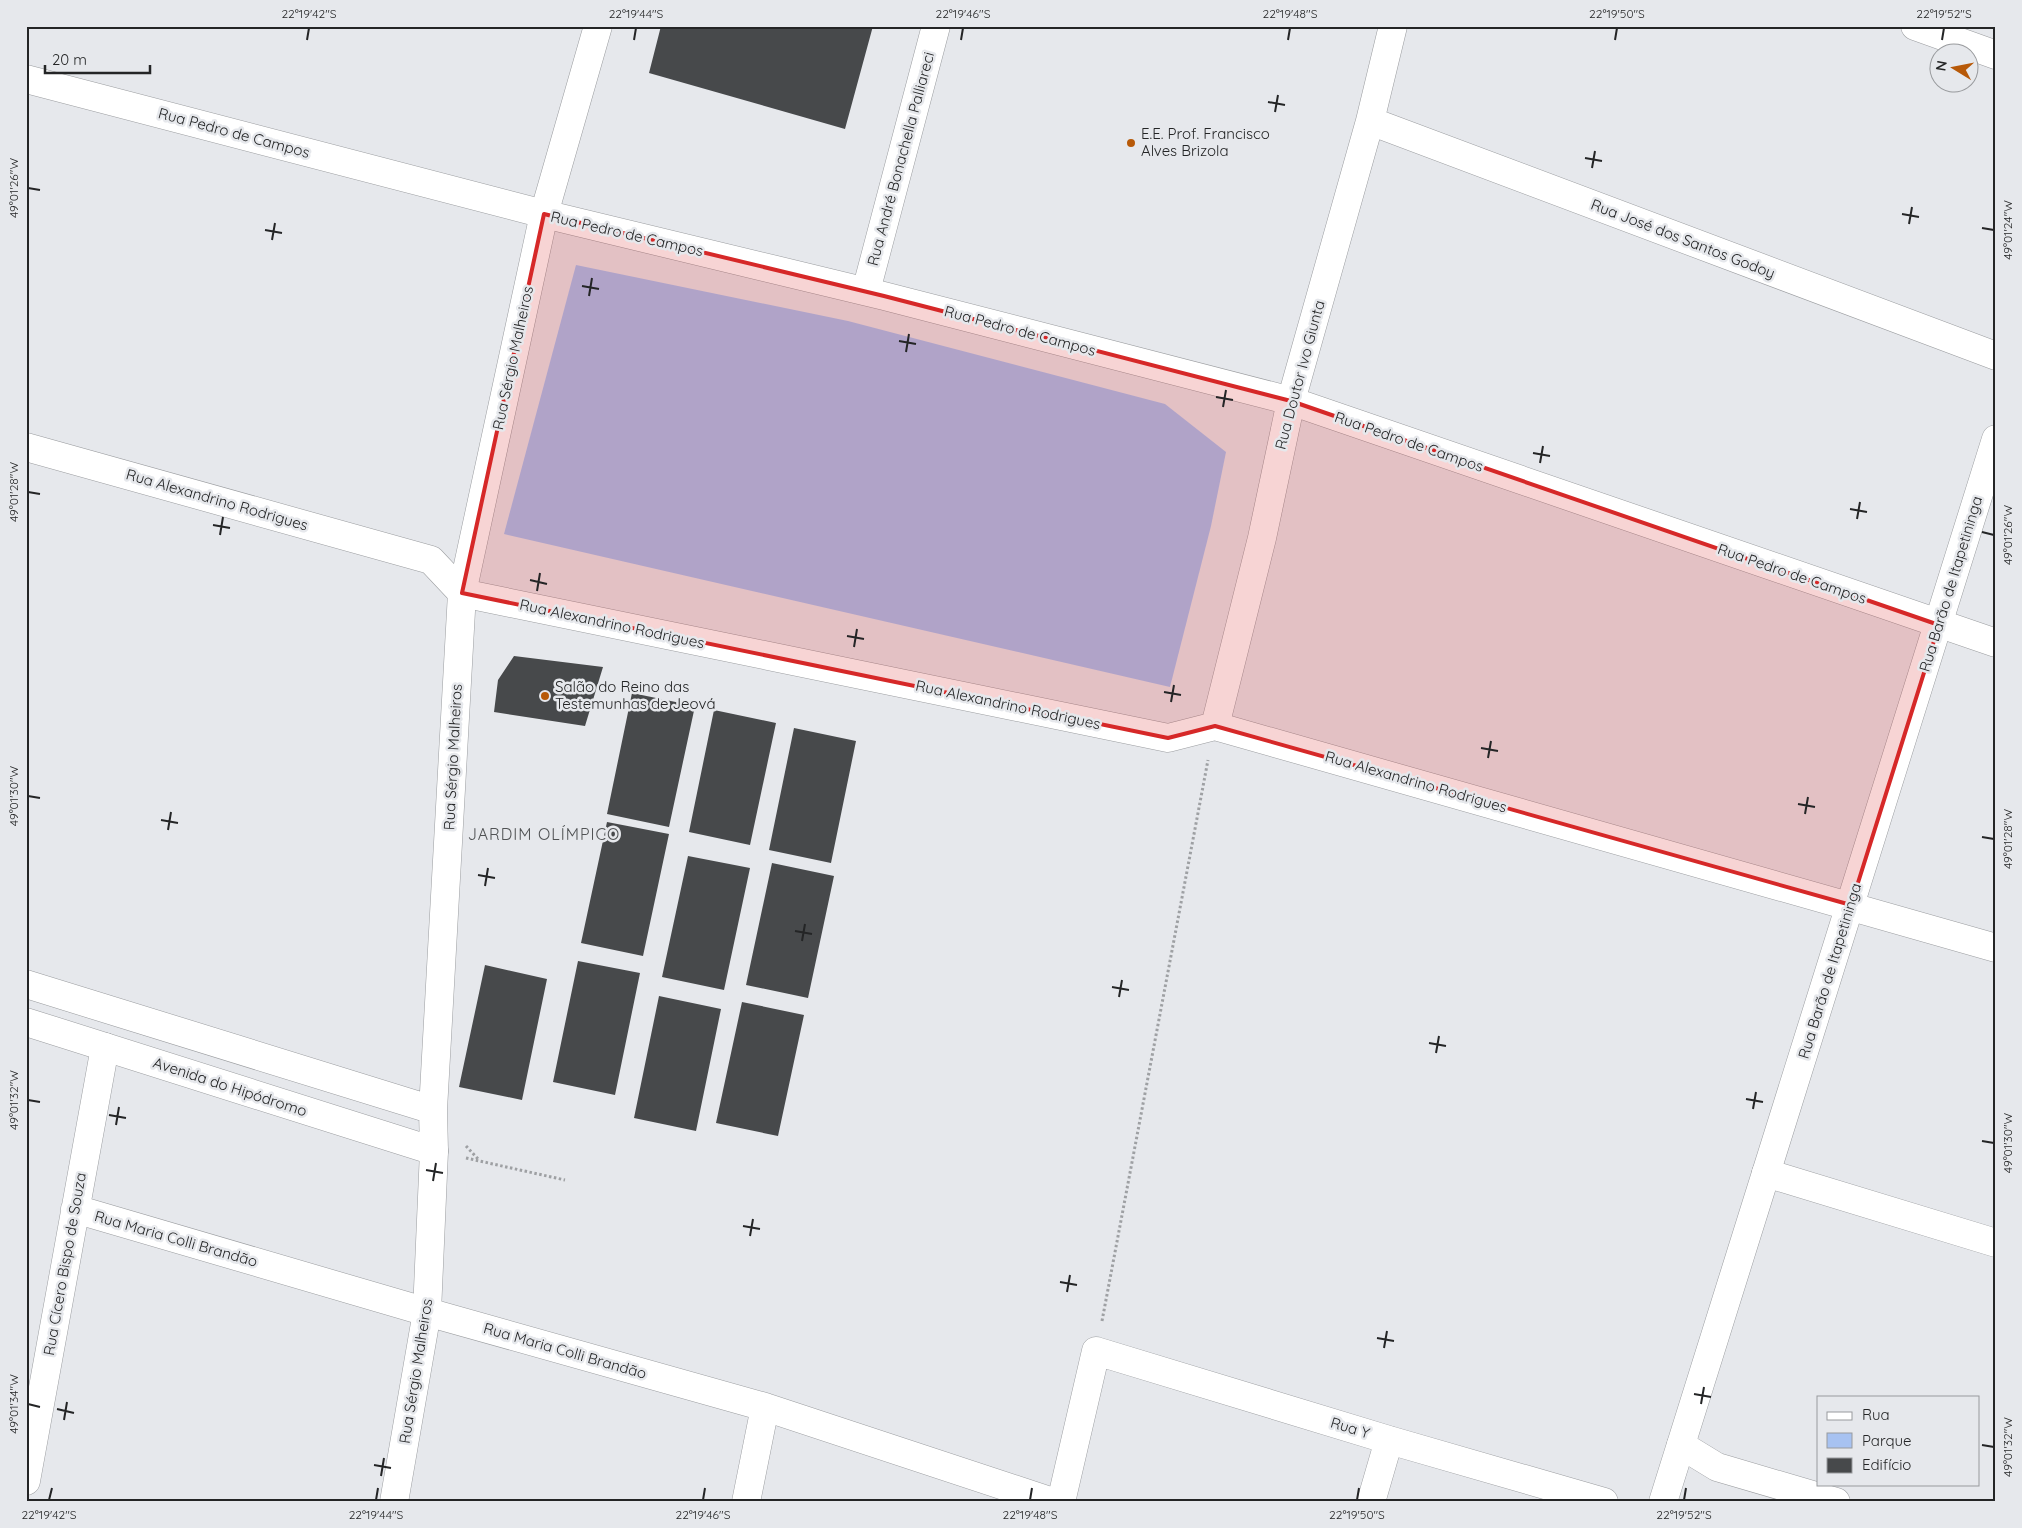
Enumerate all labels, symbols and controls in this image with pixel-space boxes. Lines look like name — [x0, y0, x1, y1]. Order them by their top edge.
text: 22°19'42"S — [281, 6, 337, 21]
text: 22°19'44"S — [609, 6, 664, 21]
text: 22°19'46"S — [936, 6, 991, 21]
text: 22°19'48"S — [1263, 6, 1318, 21]
text: 22°19'50"S — [1589, 6, 1645, 21]
text: 22°19'52"S — [1916, 6, 1972, 21]
scale bar — [45, 42, 150, 74]
north arrow — [1930, 42, 1980, 92]
text: 20 m — [52, 50, 87, 69]
street label: Rua André Bonachella Palliareci — [863, 50, 938, 268]
text: N — [1931, 59, 1951, 72]
street label: Rua Pedro de Campos — [156, 103, 312, 162]
place label: E.E. Prof. Francisco Alves Brizola — [1141, 124, 1270, 160]
marker: E.E. Prof. Francisco Alves Brizola — [1125, 137, 1137, 149]
text: 49°01'26"W — [6, 158, 21, 218]
street label: Rua José dos Santos Godoy — [1588, 195, 1778, 282]
text: 49°01'24"W — [2000, 200, 2015, 260]
street label: Rua Pedro de Campos — [549, 207, 705, 260]
street label: Rua Sérgio Malheiros — [488, 284, 537, 432]
street label: Rua Doutor Ivo Giunta — [1270, 298, 1329, 452]
street label: Rua Pedro de Campos — [942, 301, 1098, 360]
street label: Rua Pedro de Campos — [1332, 407, 1486, 476]
text: 49°01'28"W — [6, 462, 21, 522]
street label: Rua Alexandrino Rodrigues — [124, 464, 310, 535]
street label: Rua Barão de Itapetininga — [1915, 494, 1986, 674]
text: 49°01'26"W — [2000, 505, 2015, 565]
street label: Rua Pedro de Campos — [1715, 539, 1869, 608]
street label: Rua Alexandrino Rodrigues — [518, 595, 706, 652]
street label: Rua Alexandrino Rodrigues — [914, 676, 1102, 733]
place label: Salão do Reino das Testemunhas de Jeová — [555, 677, 716, 713]
street label: Rua Sérgio Malheiros — [439, 683, 466, 831]
marker: Salão do Reino das Testemunhas de Jeová — [539, 690, 551, 702]
street label: Rua Alexandrino Rodrigues — [1323, 746, 1509, 817]
text: 49°01'30"W — [6, 765, 21, 826]
text: 49°01'28"W — [2000, 809, 2015, 869]
district label: JARDIM OLÍMPICO — [468, 824, 620, 844]
street label: Rua Barão de Itapetininga — [1794, 881, 1865, 1061]
street label: Avenida do Hipódromo — [151, 1053, 309, 1120]
text: 49°01'32"W — [6, 1070, 21, 1130]
text: 49°01'30"W — [2000, 1112, 2015, 1173]
street label: Rua Cícero Bispo de Souza — [39, 1171, 90, 1357]
street label: Rua Maria Colli Brandão — [92, 1206, 260, 1271]
street label: Rua Sérgio Malheiros — [395, 1297, 436, 1445]
street label: Rua Maria Colli Brandão — [481, 1318, 649, 1383]
text: 49°01'34"W — [6, 1374, 21, 1434]
legend — [1817, 1396, 1980, 1486]
text: Rua — [1862, 1405, 1890, 1424]
street label: Rua Y — [1328, 1413, 1373, 1443]
text: 49°01'32"W — [2000, 1417, 2015, 1477]
text: Parque — [1862, 1431, 1912, 1450]
text: Edifício — [1862, 1455, 1911, 1474]
text: 22°19'42"S — [21, 1507, 77, 1522]
text: 22°19'44"S — [349, 1507, 404, 1522]
text: 22°19'46"S — [676, 1507, 731, 1522]
text: 22°19'48"S — [1003, 1507, 1058, 1522]
text: 22°19'50"S — [1329, 1507, 1385, 1522]
text: 22°19'52"S — [1656, 1507, 1712, 1522]

